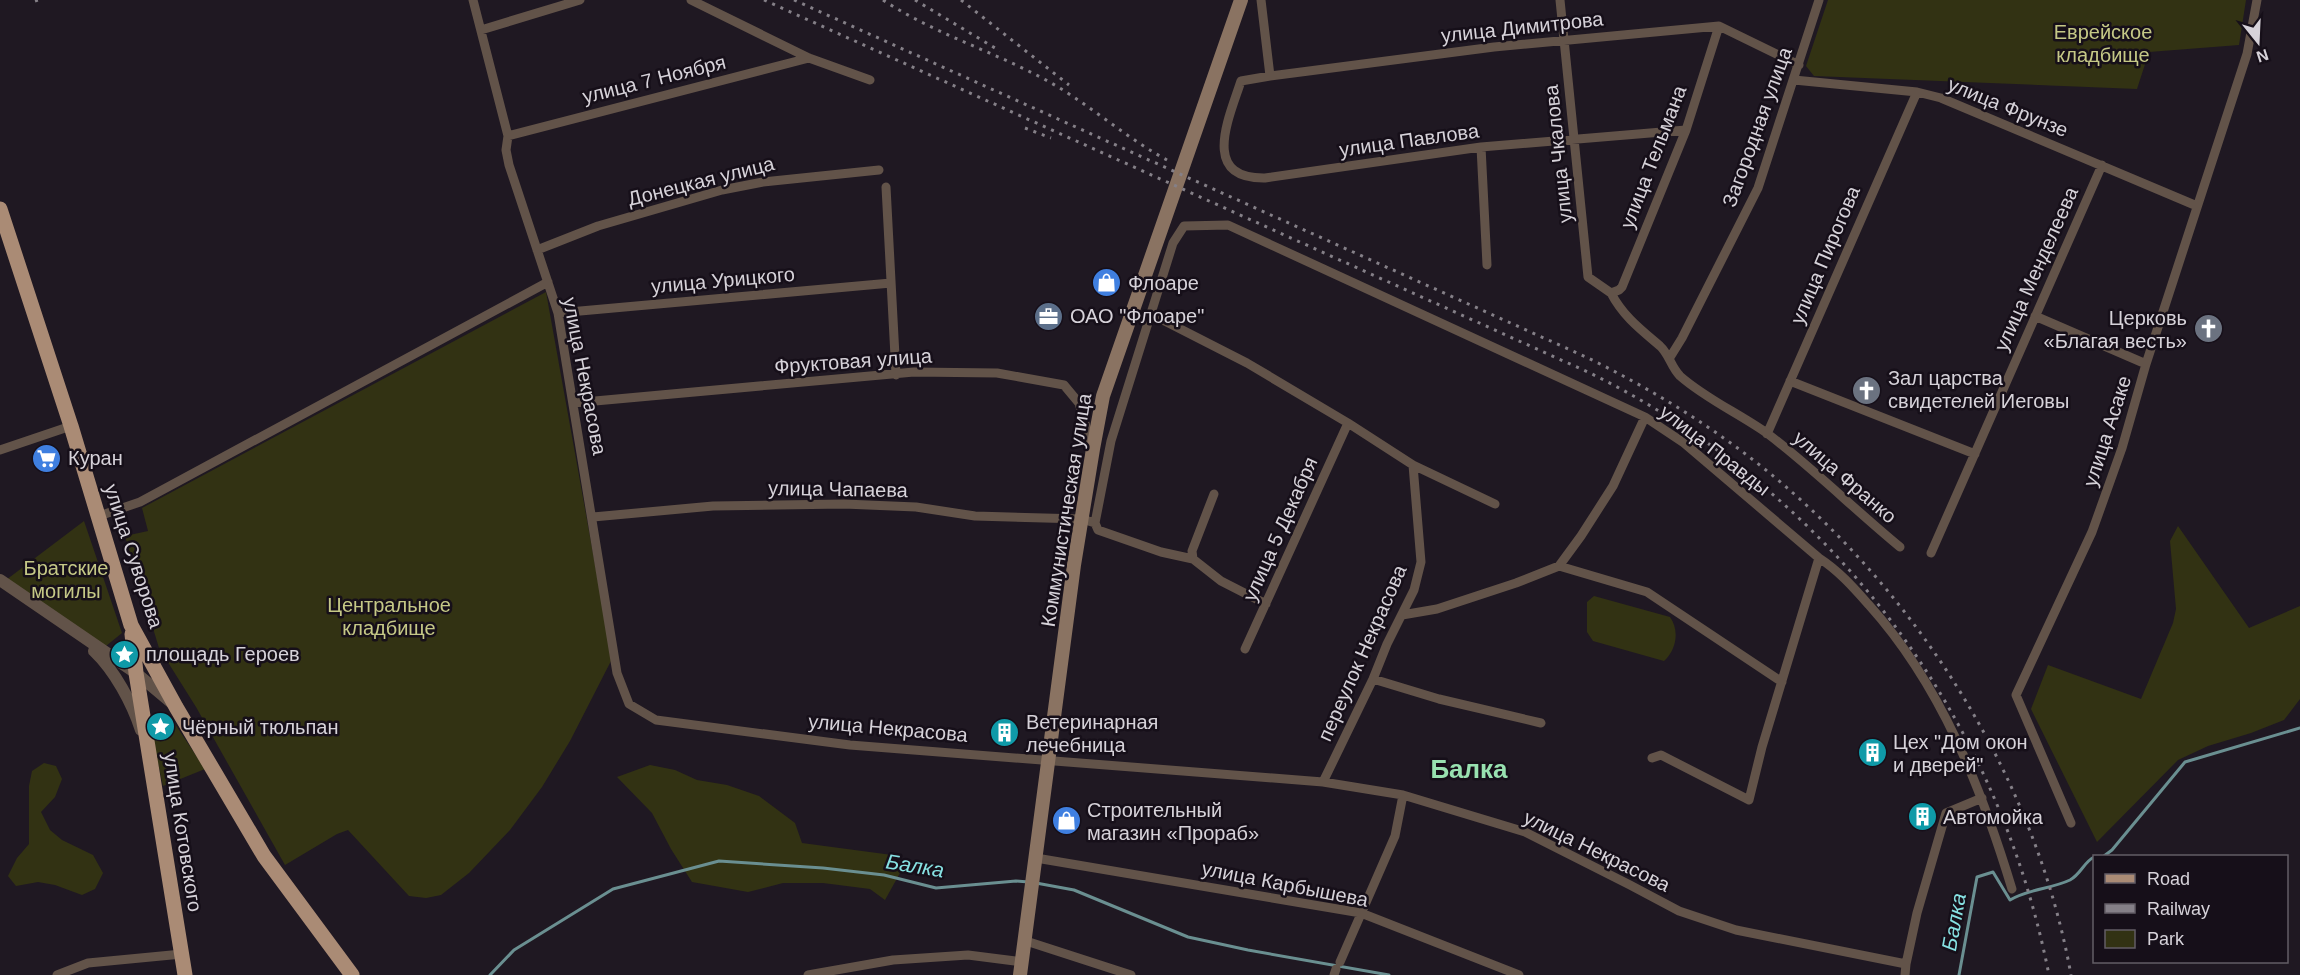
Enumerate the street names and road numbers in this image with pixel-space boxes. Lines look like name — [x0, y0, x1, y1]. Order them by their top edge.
street label: улица Димитрова — [1440, 7, 1605, 46]
street label: Загородная улица — [1718, 43, 1796, 210]
street label: улица 7 Ноября — [580, 51, 728, 107]
street label: улица Фрунзе — [1945, 73, 2071, 141]
street label: улица Тельмана — [1616, 82, 1691, 232]
street label: улица Чкалова — [1540, 83, 1576, 224]
street label: улица Павлова — [1338, 119, 1481, 161]
street label: Донецкая улица — [625, 152, 777, 210]
street label: улица Пирогова — [1786, 182, 1864, 327]
street label: улица Менделеева — [1990, 183, 2082, 354]
street label: улица Урицкого — [650, 263, 796, 297]
street label: улица Некрасова — [559, 295, 611, 457]
street label: Фруктовая улица — [773, 344, 933, 377]
street label: улица Асаке — [2079, 373, 2135, 489]
street label: Коммунистическая улица — [1037, 391, 1095, 628]
street label: улица Правды — [1656, 400, 1774, 500]
street label: улица Франко — [1789, 426, 1901, 528]
street label: улица 5 Декабря — [1238, 454, 1322, 604]
street label: улица Чапаева — [768, 477, 909, 501]
street label: улица Суворова — [100, 481, 168, 632]
street label: переулок Некрасова — [1313, 561, 1411, 744]
street label: улица Некрасова — [807, 710, 970, 746]
street label: улица Котовского — [160, 751, 206, 913]
street label: улица Некрасова — [1520, 806, 1674, 896]
street label: улица Карбышева — [1200, 857, 1371, 911]

